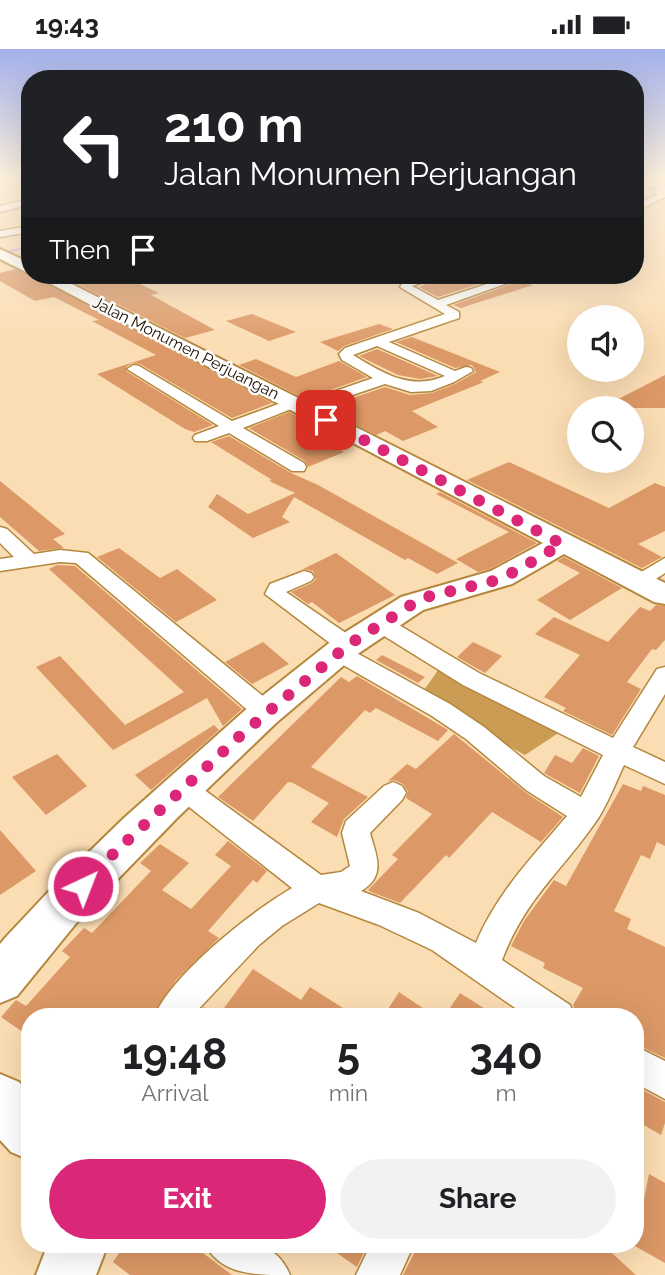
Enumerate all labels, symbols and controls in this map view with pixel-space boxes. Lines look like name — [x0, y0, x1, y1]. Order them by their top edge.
text: 19:43 — [35, 10, 99, 40]
text: 210 m — [164, 96, 303, 153]
icon: left — [49, 98, 140, 189]
text: Jalan Monumen Perjuangan — [164, 155, 577, 192]
icon: arrive — [124, 231, 162, 269]
text: Then — [49, 235, 110, 265]
street label: Jalan Monumen Perjuangan — [90, 293, 282, 403]
map controls — [567, 305, 644, 473]
button: sound — [567, 305, 644, 382]
pin — [296, 390, 356, 450]
button: search — [567, 396, 644, 473]
icon: arrive — [307, 401, 345, 439]
position arrow — [46, 849, 120, 923]
text: 19:48 — [122, 1030, 227, 1079]
text: 5 — [337, 1030, 360, 1079]
text: 340 — [470, 1030, 543, 1079]
text: Arrival — [141, 1079, 209, 1106]
text: min — [329, 1079, 368, 1106]
text: m — [496, 1079, 517, 1106]
button: Exit — [49, 1159, 326, 1239]
button: Share — [340, 1159, 616, 1239]

